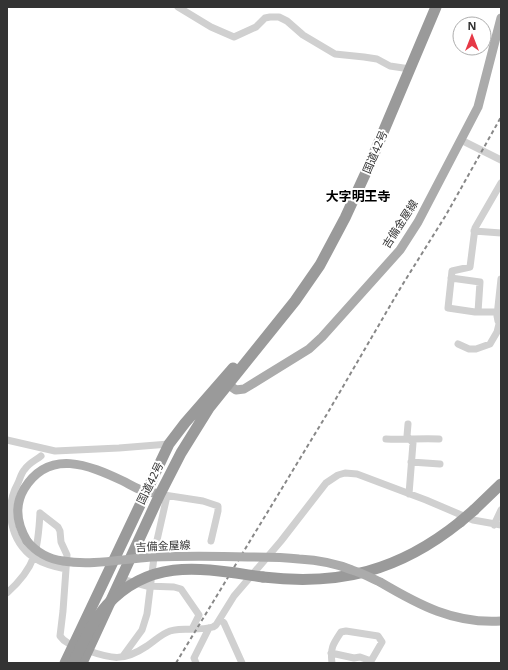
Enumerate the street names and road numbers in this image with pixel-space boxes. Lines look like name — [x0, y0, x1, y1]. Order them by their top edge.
street label: 国道42号 — [359, 128, 390, 176]
street label: 吉備金屋線 — [378, 197, 421, 251]
street label: 国道42号 — [133, 459, 166, 507]
street label: 吉備金屋線 — [135, 537, 191, 554]

